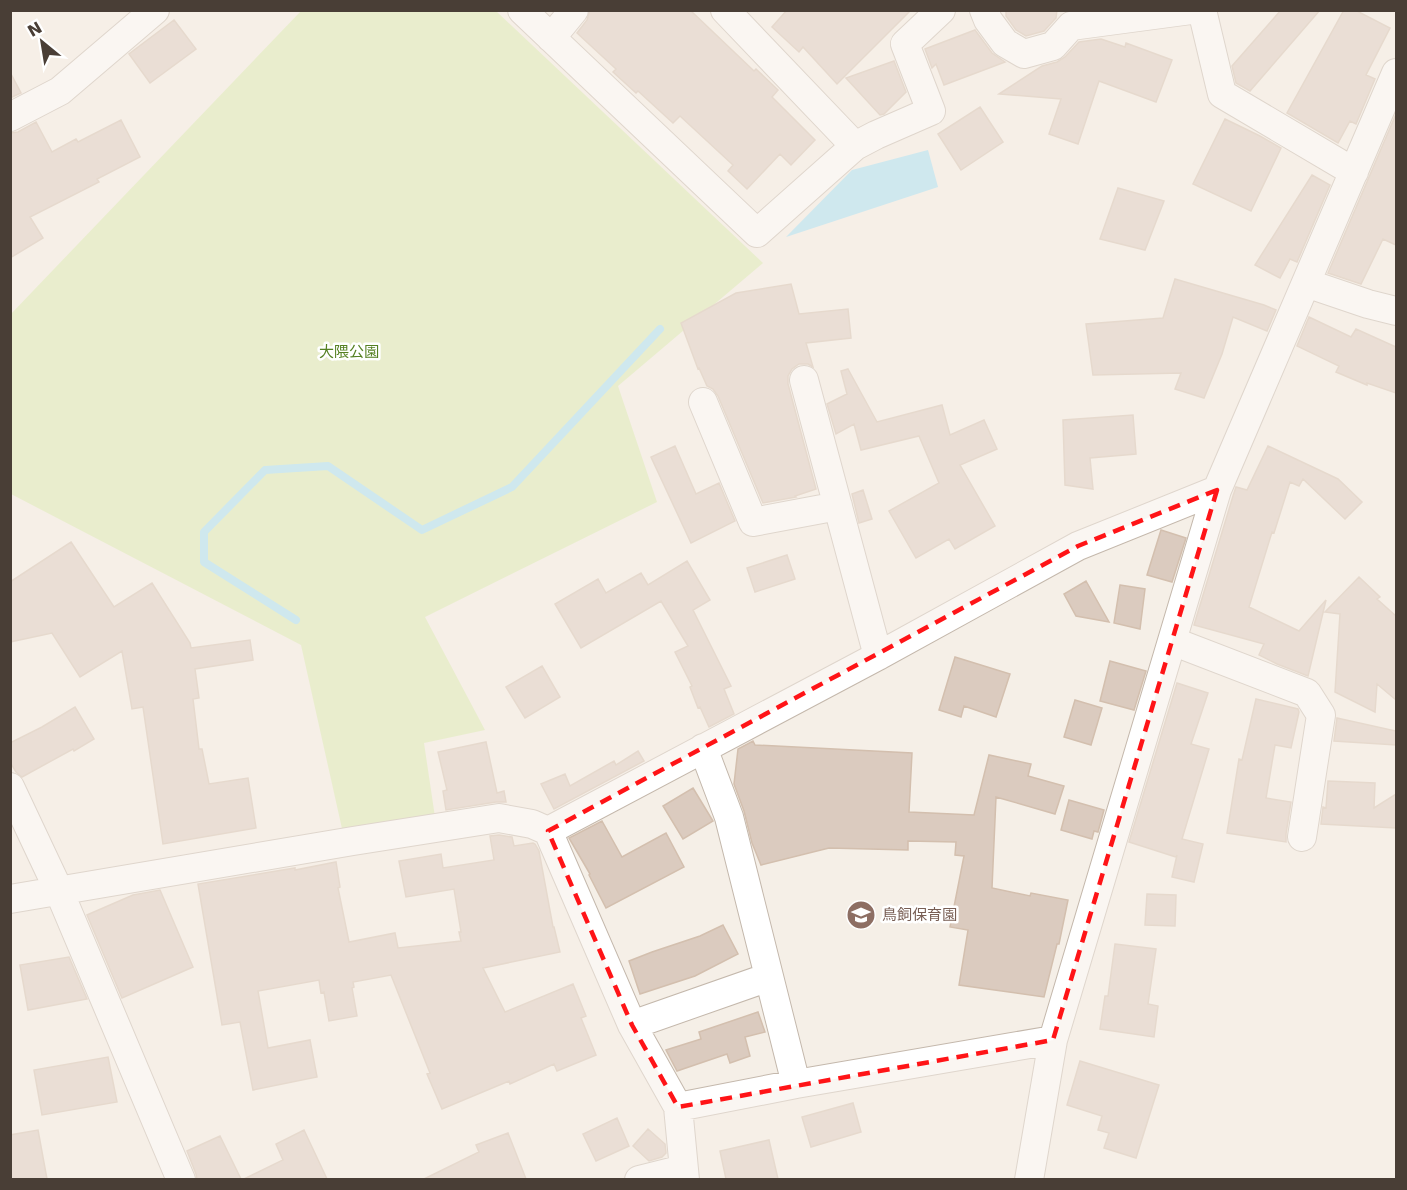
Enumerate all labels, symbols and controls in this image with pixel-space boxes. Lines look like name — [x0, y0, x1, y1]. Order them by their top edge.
north arrow — [12, 12, 72, 72]
text: N — [24, 18, 45, 41]
park label: 大隈公園 — [319, 343, 379, 361]
school or university icon: 鳥飼保育園 — [845, 899, 877, 931]
place label: 鳥飼保育園 — [882, 906, 957, 924]

